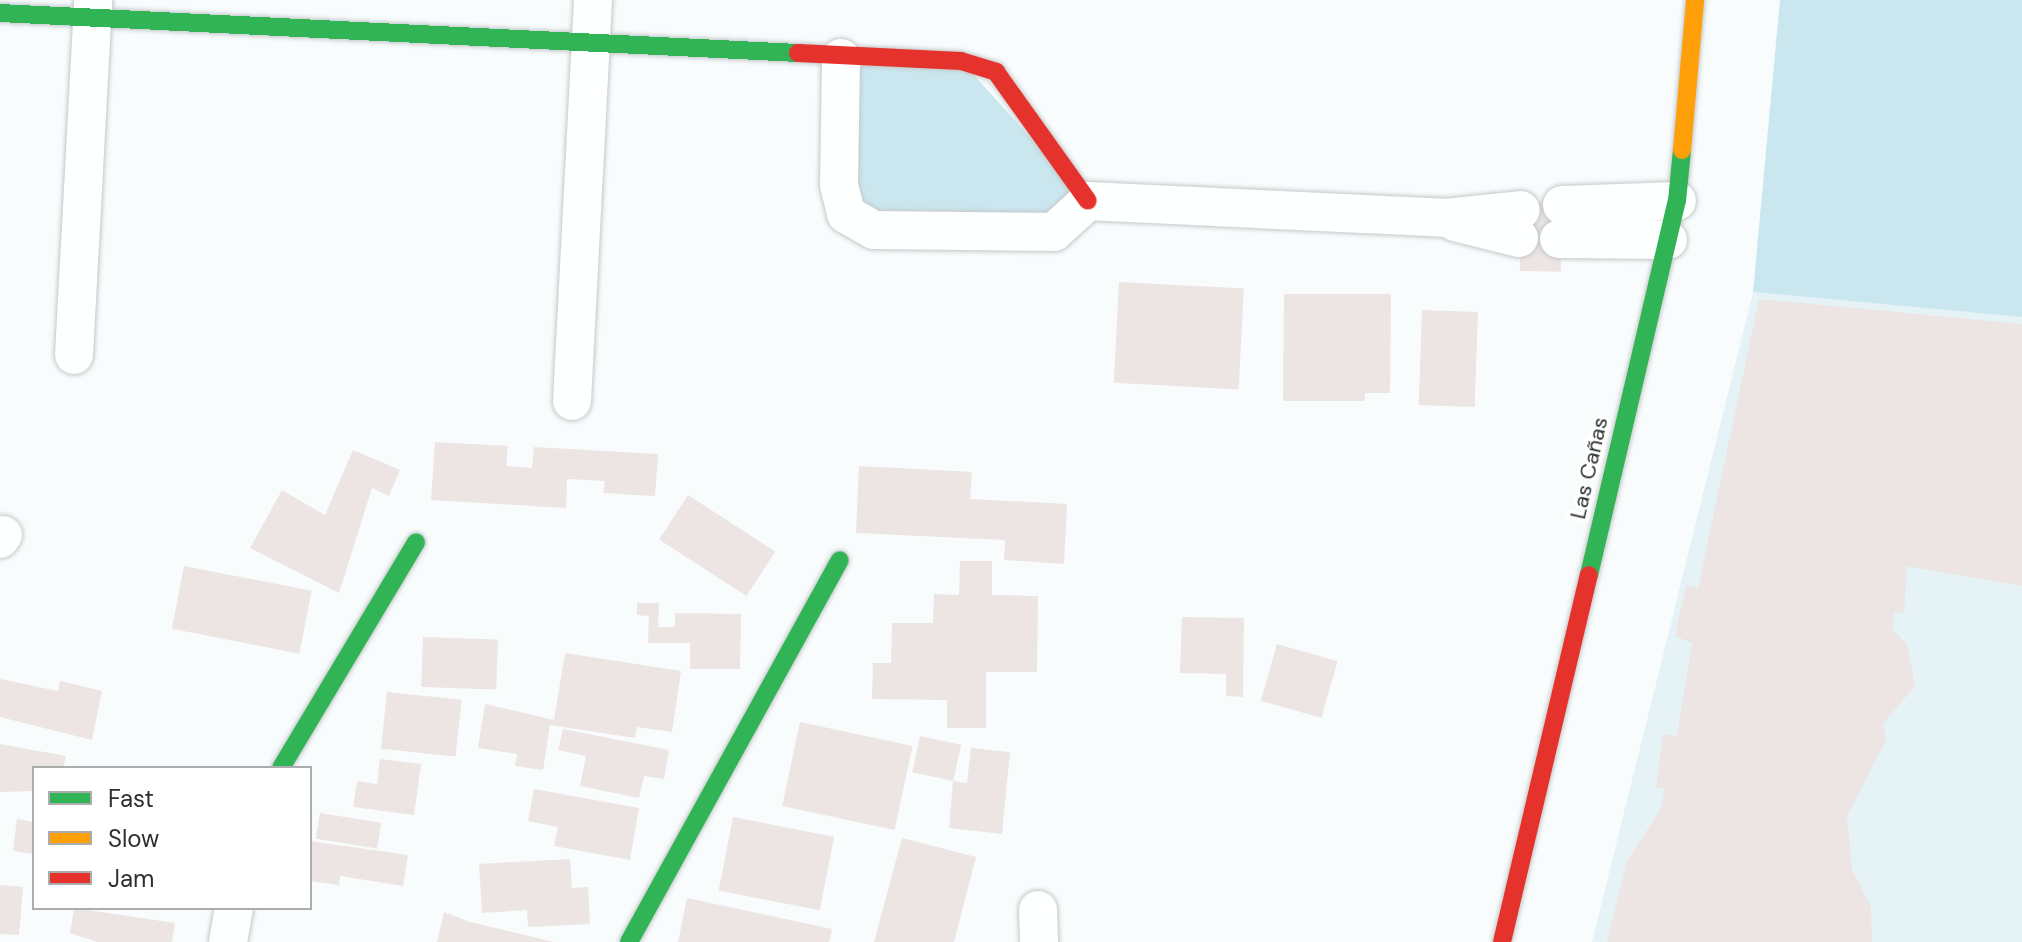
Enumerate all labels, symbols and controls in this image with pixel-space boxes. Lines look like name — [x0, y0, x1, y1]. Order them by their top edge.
street label: Las Cañas — [1564, 414, 1614, 522]
legend — [32, 766, 312, 910]
text: Fast — [108, 783, 154, 814]
text: Slow — [108, 823, 159, 854]
text: Jam — [108, 863, 154, 894]

